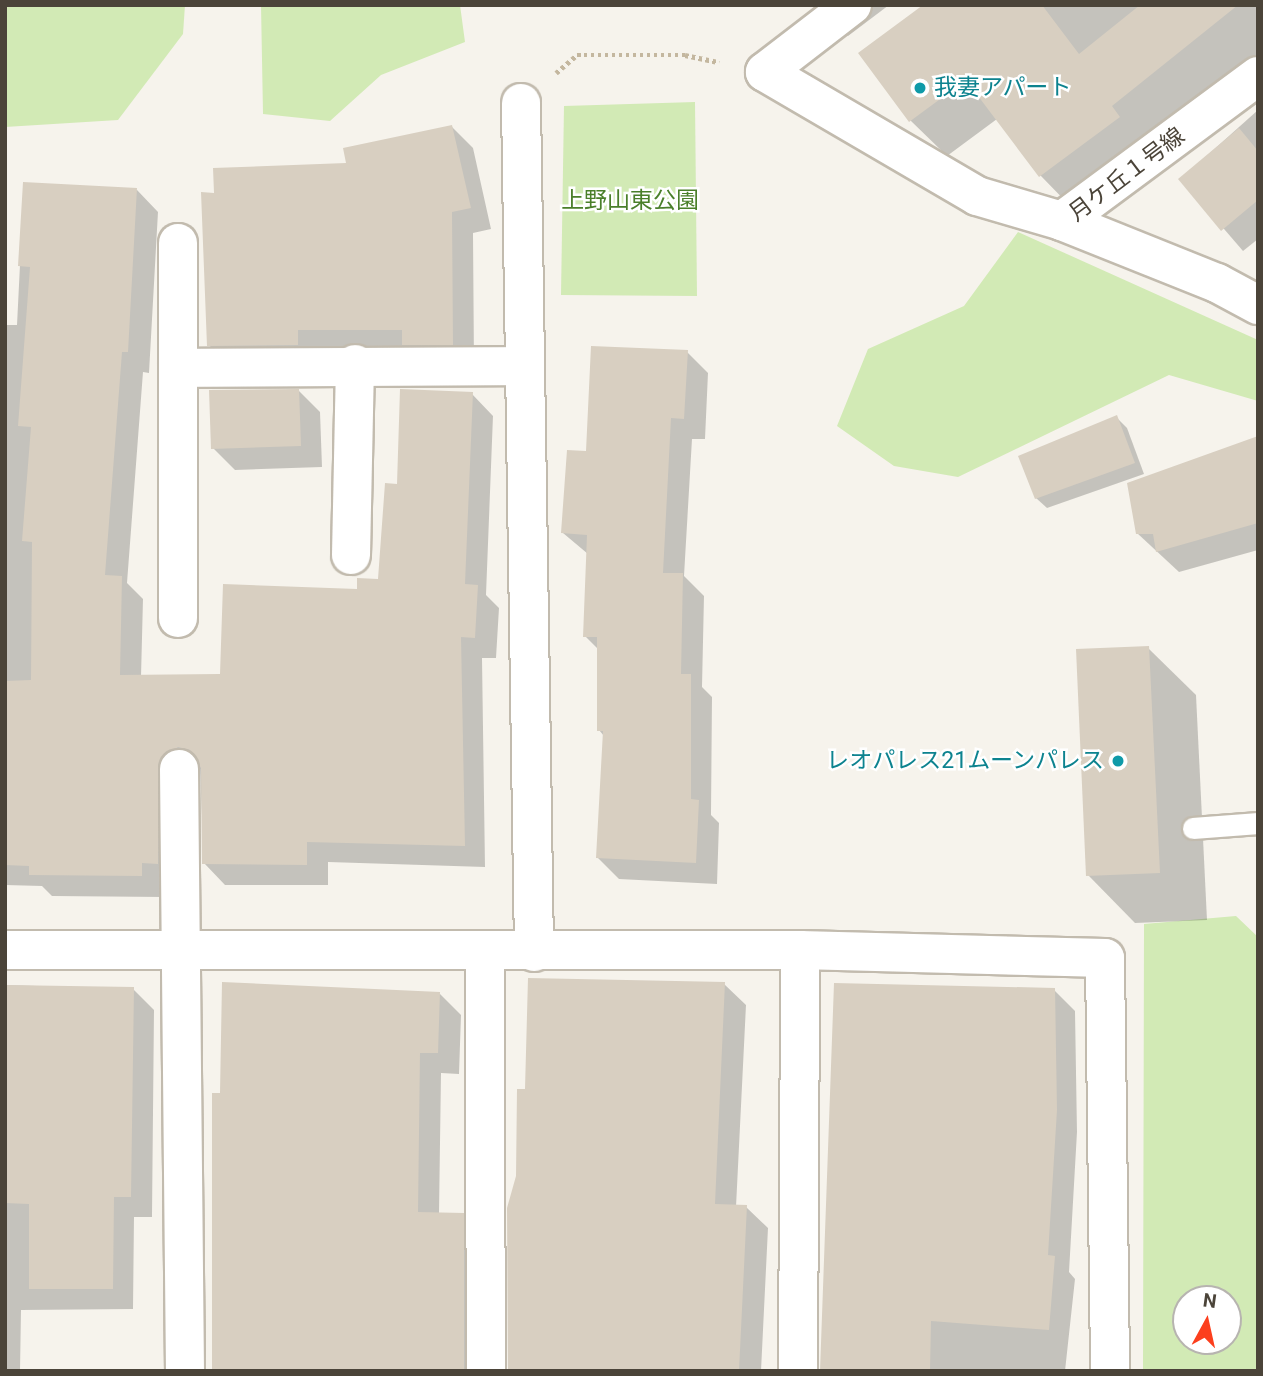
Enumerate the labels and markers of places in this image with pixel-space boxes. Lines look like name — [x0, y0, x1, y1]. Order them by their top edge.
place label: 我妻アパート — [934, 74, 1072, 102]
marker: 我妻アパート — [912, 80, 928, 96]
place label: レオパレス21ムーンパレス — [825, 747, 1104, 775]
marker: レオパレス21ムーンパレス — [1110, 753, 1126, 769]

